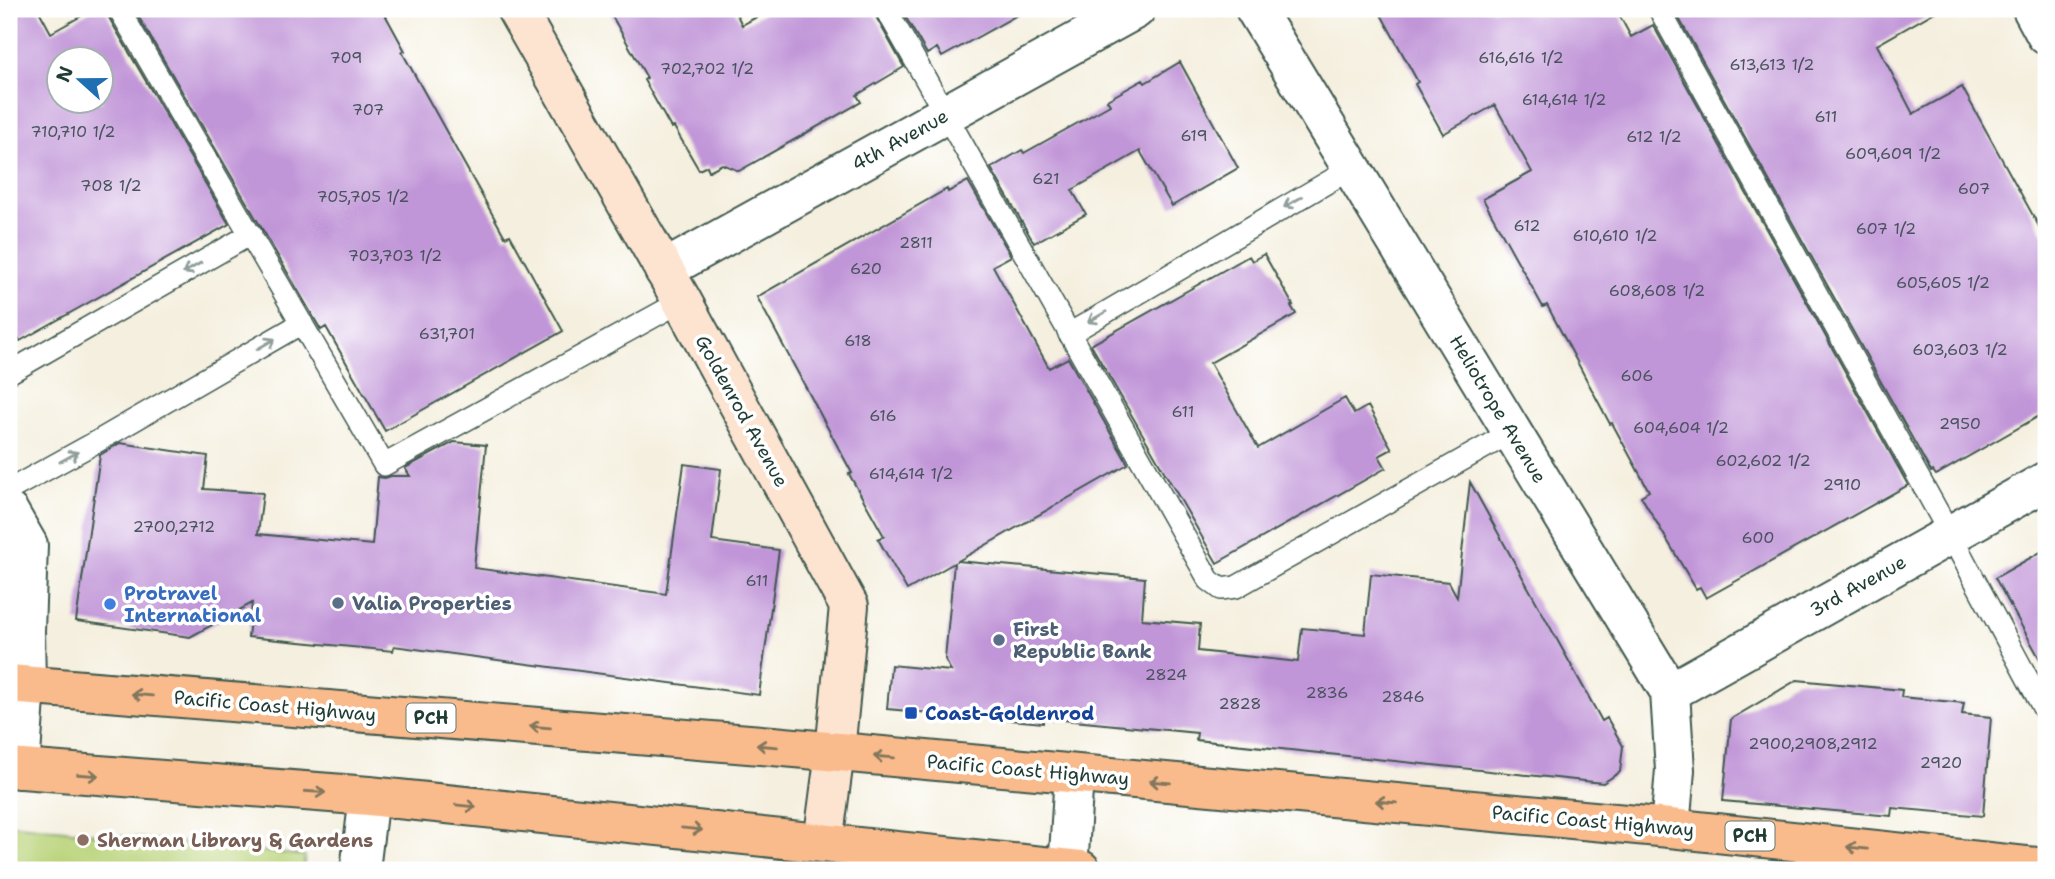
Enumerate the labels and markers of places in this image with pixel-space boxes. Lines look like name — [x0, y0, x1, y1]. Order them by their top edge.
place label: Protravel International — [124, 581, 262, 628]
place label: Valia Properties — [352, 591, 512, 616]
marker: Valia Properties — [330, 595, 346, 611]
marker: Protravel International — [102, 596, 118, 612]
place label: First Republic Bank — [1013, 617, 1152, 664]
marker: First Republic Bank — [991, 632, 1007, 648]
place label: Coast-Goldenrod — [925, 701, 1094, 726]
marker: Coast-Goldenrod — [903, 705, 919, 721]
place label: Sherman Library & Gardens — [97, 828, 373, 853]
marker: Sherman Library & Gardens — [75, 832, 91, 848]

